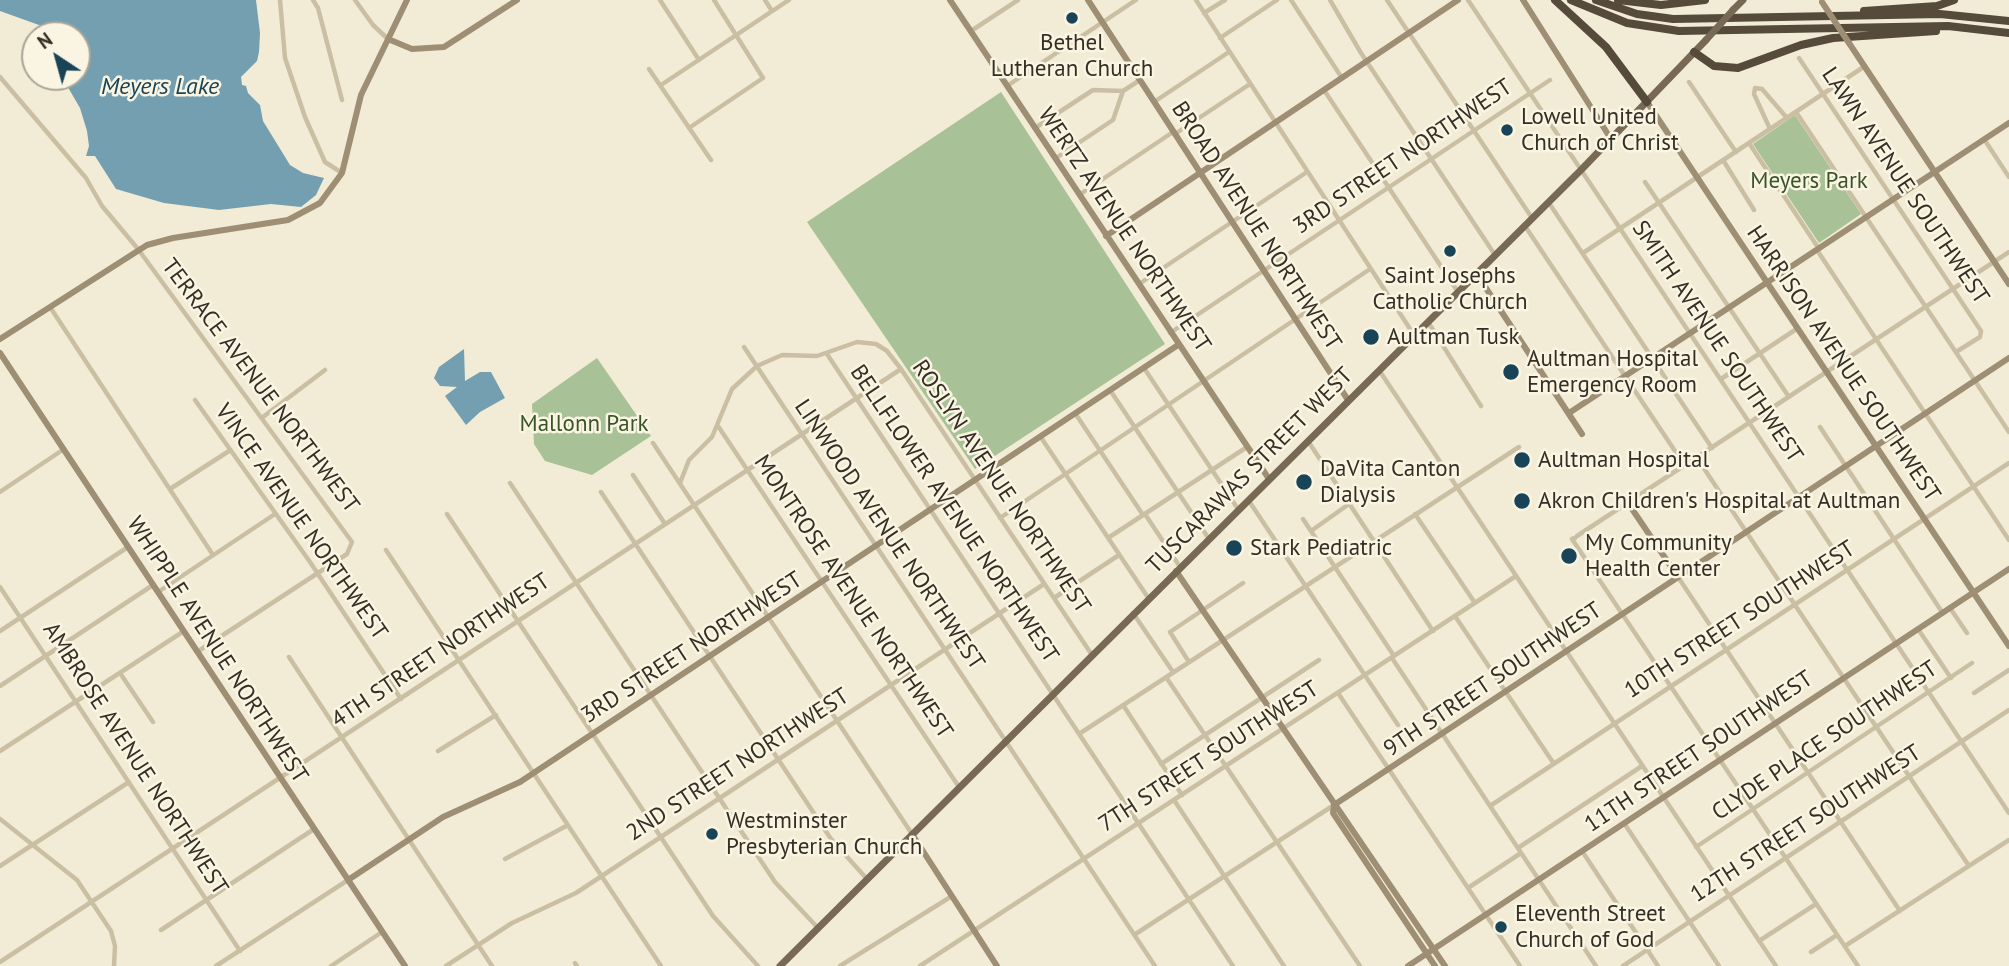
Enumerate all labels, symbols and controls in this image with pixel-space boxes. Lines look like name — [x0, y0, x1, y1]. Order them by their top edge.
marker: Bethel Lutheran Church — [1064, 10, 1080, 26]
north arrow — [21, 21, 91, 91]
text: N — [33, 27, 57, 54]
place label: Bethel Lutheran Church — [991, 29, 1153, 83]
street label: LAWN AVENUE SOUTHWEST — [1815, 62, 1995, 310]
water label: Meyers Lake — [101, 73, 219, 101]
street label: 3RD STREET NORTHWEST — [1288, 74, 1518, 240]
street label: BROAD AVENUE NORTHWEST — [1165, 97, 1347, 355]
street label: WERTZ AVENUE NORTHWEST — [1032, 102, 1216, 358]
place label: Lowell United Church of Christ — [1521, 103, 1679, 157]
marker: Lowell United Church of Christ — [1499, 122, 1515, 138]
park label: Meyers Park — [1750, 167, 1868, 195]
street label: SMITH AVENUE SOUTHWEST — [1626, 216, 1808, 468]
street label: HARRISON AVENUE SOUTHWEST — [1740, 221, 1946, 507]
marker: Saint Josephs Catholic Church — [1442, 243, 1458, 259]
street label: TERRACE AVENUE NORTHWEST — [155, 253, 365, 519]
place label: Saint Josephs Catholic Church — [1372, 262, 1528, 316]
place label: Aultman Tusk — [1387, 323, 1520, 351]
marker: Aultman Tusk — [1361, 327, 1381, 347]
place label: Aultman Hospital Emergency Room — [1527, 345, 1698, 399]
street label: ROSLYN AVENUE NORTHWEST — [906, 355, 1096, 619]
street label: BELLFLOWER AVENUE NORTHWEST — [844, 360, 1064, 668]
street label: TUSCARAWAS STREET WEST — [1141, 362, 1359, 580]
marker: Aultman Hospital Emergency Room — [1501, 362, 1521, 382]
street label: LINWOOD AVENUE NORTHWEST — [788, 395, 990, 675]
street label: VINCE AVENUE NORTHWEST — [209, 399, 393, 645]
park label: Mallonn Park — [520, 410, 648, 438]
place label: Aultman Hospital — [1538, 446, 1709, 474]
street label: MONTROSE AVENUE NORTHWEST — [748, 450, 958, 744]
marker: Aultman Hospital — [1512, 450, 1532, 470]
place label: DaVita Canton Dialysis — [1320, 455, 1460, 509]
marker: DaVita Canton Dialysis — [1294, 472, 1314, 492]
place label: Akron Children's Hospital at Aultman — [1538, 487, 1900, 515]
marker: Akron Children's Hospital at Aultman — [1512, 491, 1532, 511]
street label: WHIPPLE AVENUE NORTHWEST — [120, 512, 314, 788]
place label: My Community Health Center — [1585, 529, 1732, 583]
place label: Stark Pediatric — [1250, 534, 1392, 562]
street label: 10TH STREET SOUTHWEST — [1620, 535, 1860, 705]
marker: Stark Pediatric — [1224, 538, 1244, 558]
marker: My Community Health Center — [1559, 546, 1579, 566]
street label: 3RD STREET NORTHWEST — [576, 566, 808, 730]
street label: 4TH STREET NORTHWEST — [327, 568, 555, 734]
street label: 9TH STREET SOUTHWEST — [1379, 597, 1607, 763]
street label: AMBROSE AVENUE NORTHWEST — [37, 618, 233, 900]
street label: CLYDE PLACE SOUTHWEST — [1707, 655, 1943, 827]
street label: 11TH STREET SOUTHWEST — [1580, 665, 1818, 839]
street label: 7TH STREET SOUTHWEST — [1094, 676, 1324, 838]
street label: 2ND STREET NORTHWEST — [622, 683, 854, 847]
street label: 12TH STREET SOUTHWEST — [1686, 739, 1926, 909]
place label: Westminster Presbyterian Church — [726, 807, 922, 861]
marker: Westminster Presbyterian Church — [704, 826, 720, 842]
place label: Eleventh Street Church of God — [1515, 900, 1666, 954]
marker: Eleventh Street Church of God — [1493, 919, 1509, 935]

